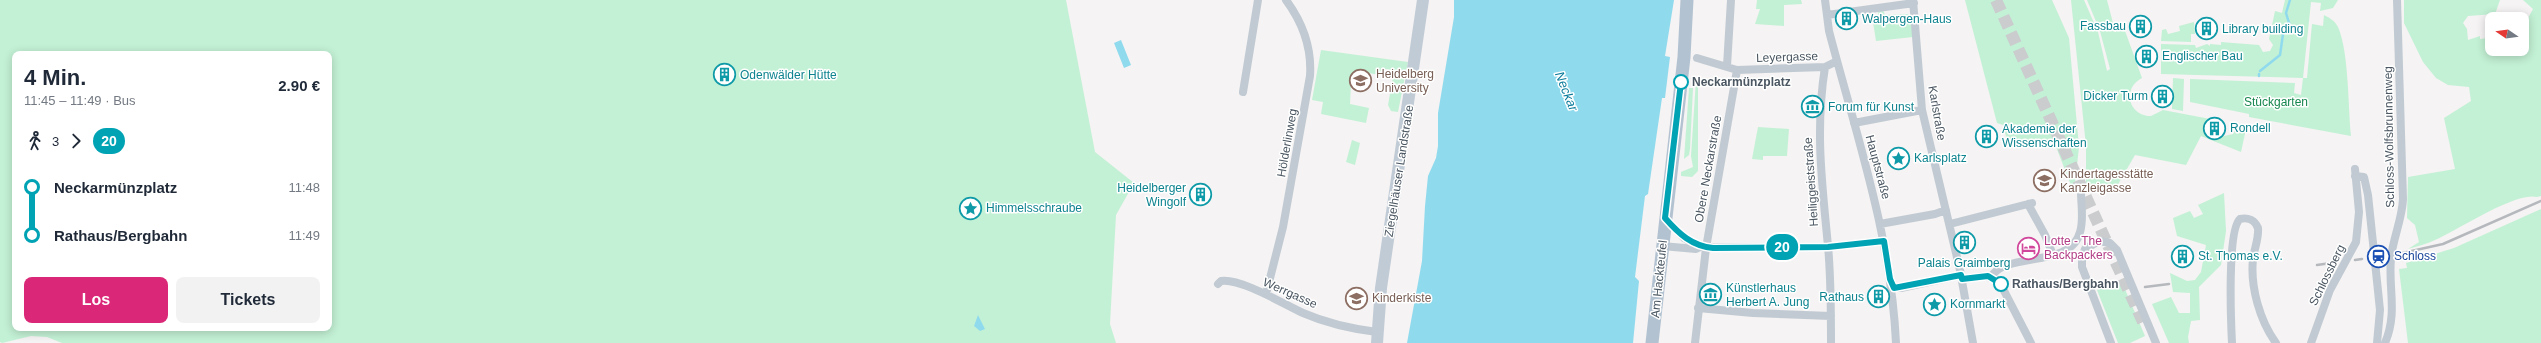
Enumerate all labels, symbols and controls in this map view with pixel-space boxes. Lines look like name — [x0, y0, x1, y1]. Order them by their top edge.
building icon: Walpergen-Haus — [1834, 6, 1860, 32]
place label: Walpergen-Haus — [1862, 12, 1952, 26]
north arrow — [2485, 12, 2529, 56]
map controls — [2485, 12, 2529, 56]
building icon: Fassbau — [2128, 13, 2154, 39]
building icon: Library building — [2194, 16, 2220, 42]
place label: Fassbau — [2080, 19, 2126, 33]
place label: Library building — [2222, 22, 2303, 36]
building icon: Englischer Bau — [2134, 43, 2160, 69]
street label: Leyergasse — [1756, 49, 1819, 65]
place label: Englischer Bau — [2162, 49, 2243, 63]
building icon: Odenwälder Hütte — [711, 62, 737, 88]
text: 4 Min. — [24, 65, 86, 90]
street label: Schloss-Wolfsbrunnenweg — [2381, 66, 2397, 208]
place label: Heidelberg University — [1376, 67, 1434, 95]
place label: Odenwälder Hütte — [740, 68, 837, 82]
school or university icon: Heidelberg University — [1347, 68, 1373, 94]
water label: Neckar — [1552, 69, 1581, 114]
marker: Neckarmünzplatz — [1673, 74, 1689, 90]
place label: Neckarmünzplatz — [1692, 75, 1791, 89]
text: 2.90 € — [278, 77, 320, 94]
building icon: Dicker Turm — [2150, 83, 2176, 109]
street label: Karlstraße — [1925, 85, 1949, 142]
place label: Dicker Turm — [2083, 89, 2148, 103]
text: 11:45 – 11:49 · Bus — [24, 93, 136, 108]
museum icon: Forum für Kunst — [1799, 94, 1825, 120]
park label: Stückgarten — [2244, 95, 2308, 109]
place label: Forum für Kunst — [1828, 100, 1915, 114]
street label: Ziegelhäuser Landstraße — [1382, 104, 1416, 238]
street label: Hölderlinweg — [1274, 108, 1300, 178]
street label: Obere Neckarstraße — [1692, 114, 1724, 224]
building icon: Rondell — [2201, 115, 2227, 141]
place label: Rondell — [2230, 121, 2271, 135]
place label: Akademie der Wissenschaften — [2002, 122, 2087, 150]
building icon: Akademie der Wissenschaften — [1973, 123, 1999, 149]
icon: walk — [24, 130, 46, 152]
icon: forward — [65, 130, 87, 152]
text: 20 — [101, 133, 117, 149]
street label: Hauptstraße — [1863, 133, 1893, 201]
text: 3 — [52, 134, 59, 149]
street label: Heiliggeiststraße — [1801, 137, 1821, 227]
place icon: Karlsplatz — [1886, 145, 1912, 171]
place label: Karlsplatz — [1914, 151, 1967, 165]
place label: Kindertagesstätte Kanzleigasse — [2060, 167, 2154, 195]
school or university icon: Kindertagesstätte Kanzleigasse — [2031, 168, 2057, 194]
text: Neckarmünzplatz — [54, 179, 177, 196]
text: 11:48 — [288, 180, 320, 195]
place label: Heidelberger Wingolf — [1117, 181, 1187, 209]
building icon: Heidelberger Wingolf — [1188, 182, 1214, 208]
place icon: Himmelsschraube — [957, 195, 983, 221]
place label: Himmelsschraube — [986, 201, 1082, 215]
text: Rathaus/Bergbahn — [54, 227, 187, 244]
text: 11:49 — [288, 228, 320, 243]
building icon: Palais Graimberg — [1951, 229, 1977, 255]
line badge: 20 — [1764, 234, 1800, 260]
place label: Lotte - The Backpackers — [2044, 234, 2113, 262]
hotel icon: Lotte - The Backpackers — [2015, 235, 2041, 261]
street label: Am Hackteufel — [1648, 239, 1670, 319]
text: 20 — [1774, 239, 1790, 255]
street label: Schlossberg — [2306, 242, 2348, 308]
building icon: St. Thomas e.V. — [2170, 243, 2196, 269]
station icon: Schloss — [2366, 243, 2392, 269]
place label: St. Thomas e.V. — [2198, 249, 2283, 263]
place label: Schloss — [2394, 249, 2436, 263]
place label: Palais Graimberg — [1918, 256, 2010, 270]
street label: Werrgasse — [1261, 275, 1320, 311]
marker: Rathaus/Bergbahn — [1993, 276, 2009, 292]
button: Los — [24, 277, 168, 323]
button: Tickets — [176, 277, 320, 323]
place label: Rathaus/Bergbahn — [2012, 277, 2119, 291]
place label: Künstlerhaus Herbert A. Jung — [1726, 281, 1809, 309]
museum icon: Künstlerhaus Herbert A. Jung — [1697, 282, 1723, 308]
building icon: Rathaus — [1866, 284, 1892, 310]
school or university icon: Kinderkiste — [1343, 285, 1369, 311]
place label: Rathaus — [1819, 290, 1864, 304]
place label: Kinderkiste — [1372, 291, 1432, 305]
place icon: Kornmarkt — [1922, 291, 1948, 317]
place label: Kornmarkt — [1950, 297, 2006, 311]

